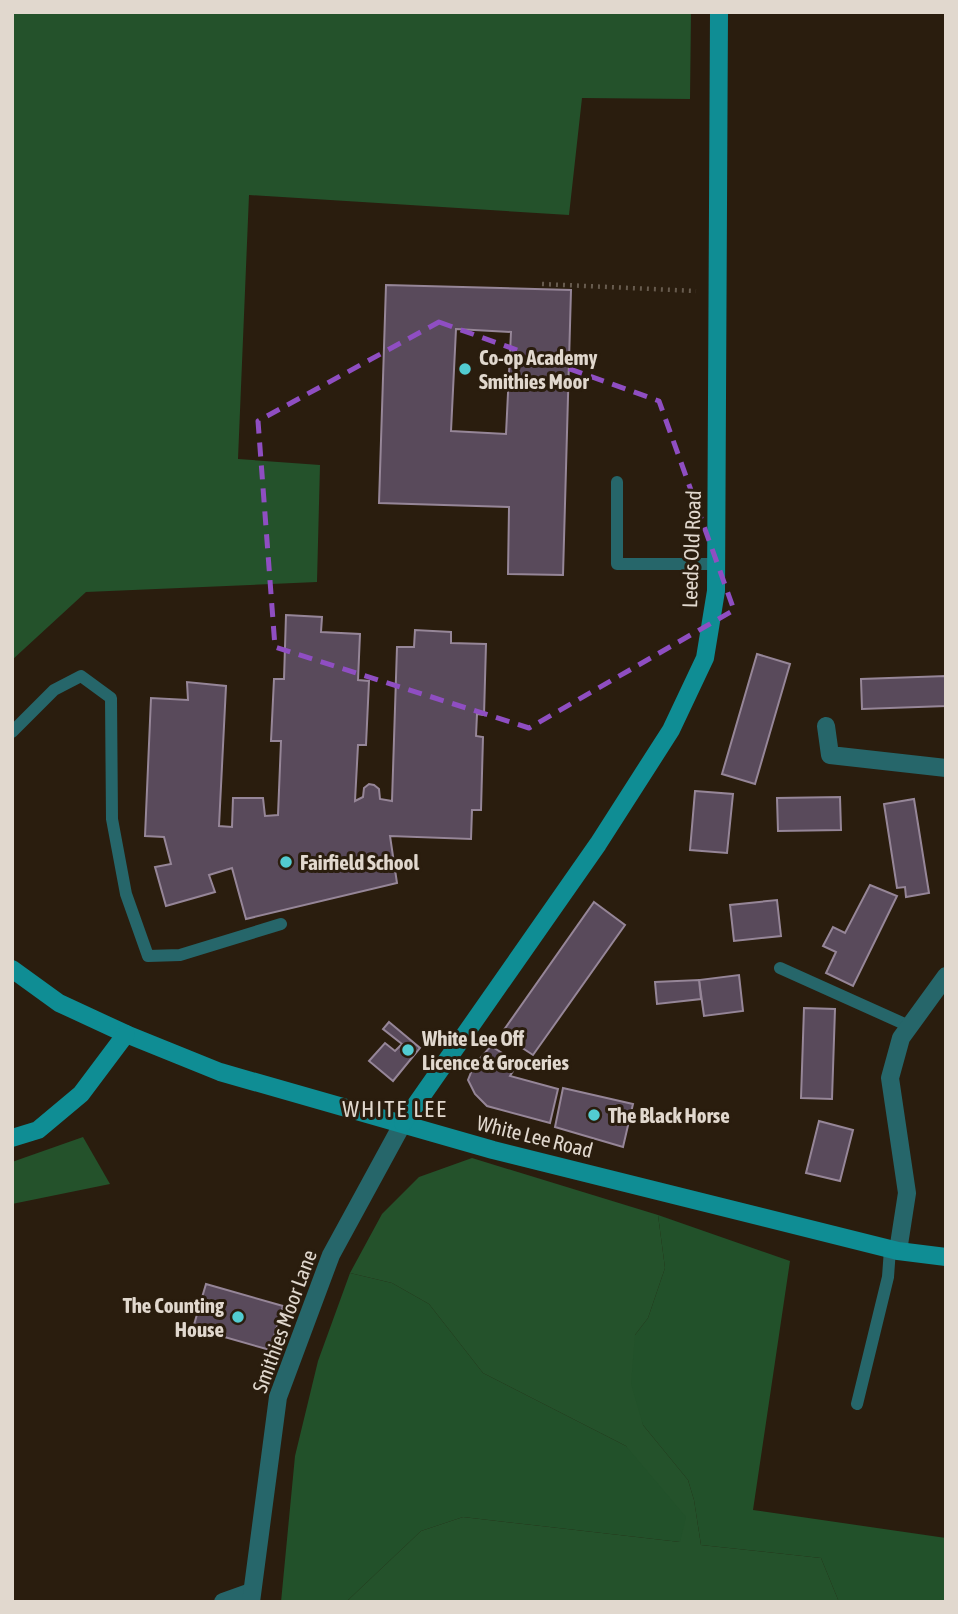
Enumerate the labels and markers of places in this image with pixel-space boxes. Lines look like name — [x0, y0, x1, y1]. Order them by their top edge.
place label: Co-op Academy Smithies Moor — [479, 345, 598, 393]
marker: Co-op Academy Smithies Moor — [457, 361, 473, 377]
place label: Fairfield School — [300, 850, 419, 874]
marker: Fairfield School — [278, 854, 294, 870]
place label: White Lee Off Licence & Groceries — [421, 1026, 569, 1074]
marker: White Lee Off Licence & Groceries — [400, 1042, 416, 1058]
place label: The Black Horse — [608, 1103, 730, 1127]
marker: The Black Horse — [586, 1107, 602, 1123]
place label: The Counting House — [123, 1293, 225, 1341]
marker: The Counting House — [230, 1309, 246, 1325]

